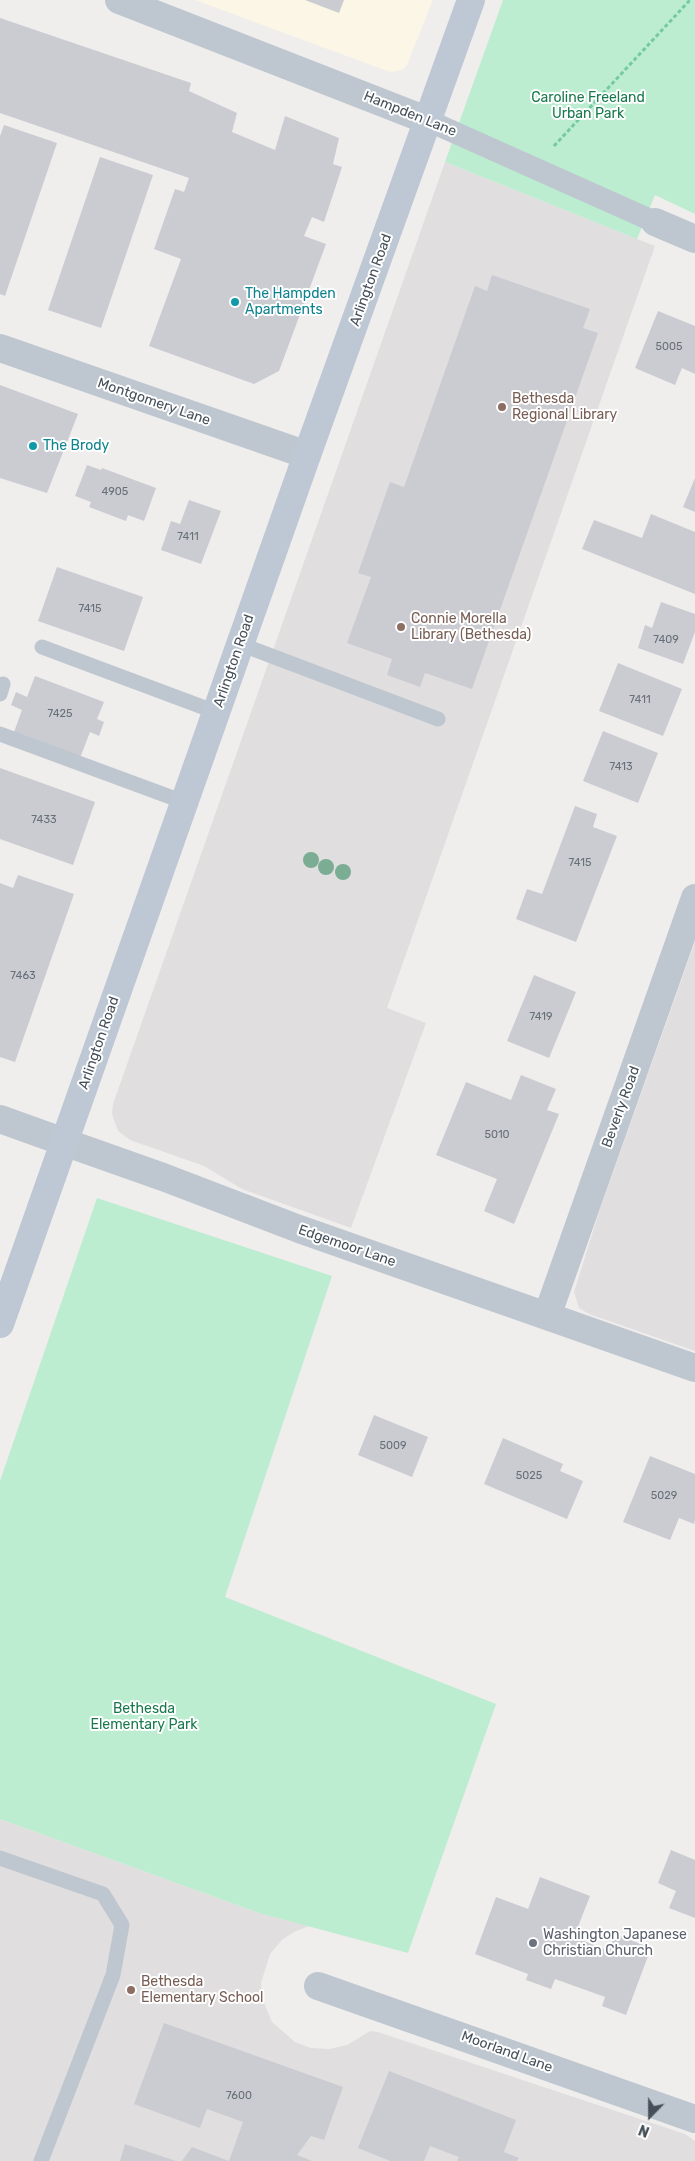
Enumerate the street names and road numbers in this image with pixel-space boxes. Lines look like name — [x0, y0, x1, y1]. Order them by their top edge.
street label: Hampden Lane — [361, 88, 459, 140]
street label: Arlington Road — [347, 232, 395, 328]
street label: Montgomery Lane — [95, 375, 213, 429]
street label: Arlington Road — [210, 612, 258, 710]
street label: Arlington Road — [75, 994, 123, 1092]
street label: Beverly Road — [599, 1064, 643, 1150]
street label: Edgemoor Lane — [296, 1221, 398, 1271]
street label: Moorland Lane — [459, 2028, 555, 2076]

